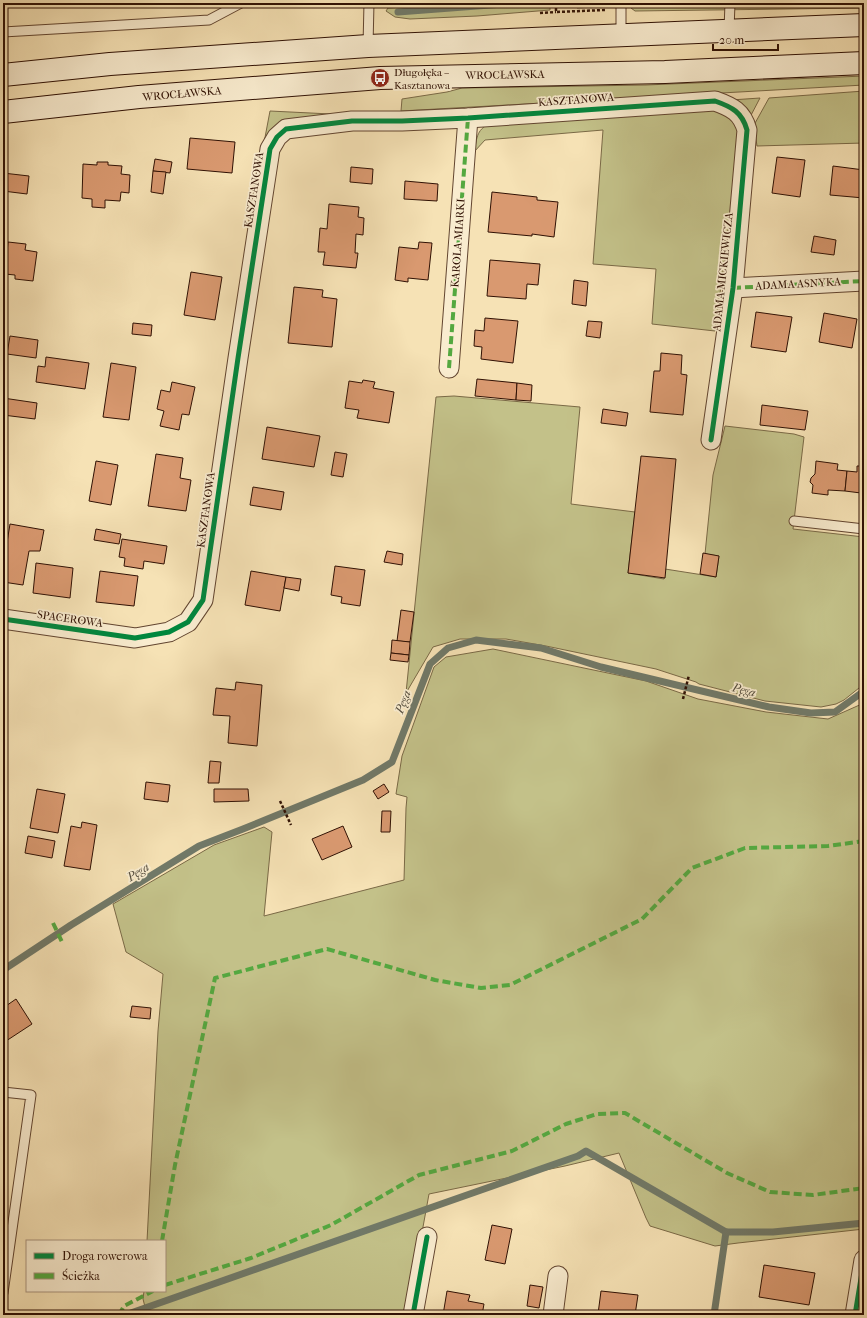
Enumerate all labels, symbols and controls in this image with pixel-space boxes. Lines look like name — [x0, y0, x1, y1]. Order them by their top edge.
scale bar — [713, 26, 778, 52]
text: 20 m — [719, 33, 744, 47]
place label: Długołęka – Kasztanowa — [394, 66, 451, 92]
bus stop icon: Długołęka – Kasztanowa — [369, 67, 391, 89]
street label: WROCŁAWSKA — [464, 68, 546, 82]
street label: WROCŁAWSKA — [141, 84, 223, 104]
street label: KASZTANOWA — [537, 91, 615, 109]
street label: KASZTANOWA — [242, 150, 267, 229]
street label: KAROLA MIARKI — [448, 197, 468, 288]
street label: ADAMA MICKIEWICZA — [710, 211, 736, 333]
street label: ADAMA ASNYKA — [754, 275, 842, 293]
street label: KASZTANOWA — [194, 470, 218, 549]
street label: SPACEROWA — [36, 608, 105, 630]
water label: Pęga — [730, 680, 757, 700]
water label: Pęga — [392, 688, 414, 716]
water label: Pęga — [123, 860, 152, 885]
legend — [26, 1240, 166, 1292]
text: Droga rowerowa — [62, 1249, 148, 1263]
text: Ścieżka — [62, 1268, 100, 1283]

